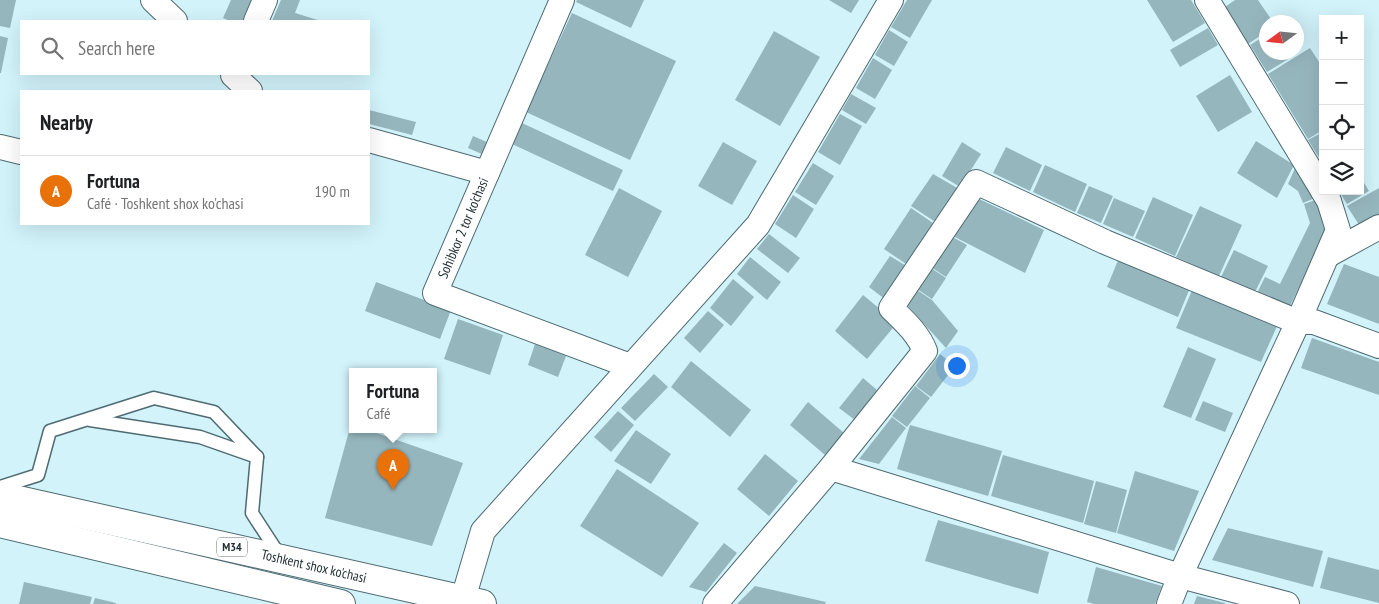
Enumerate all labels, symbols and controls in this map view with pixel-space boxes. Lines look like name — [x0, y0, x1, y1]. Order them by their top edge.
north arrow — [1259, 15, 1304, 60]
map controls — [1319, 15, 1364, 195]
button: + — [1319, 15, 1364, 60]
search box — [20, 20, 370, 75]
icon: search — [38, 34, 66, 62]
text: Search here — [78, 36, 155, 60]
button: − — [1319, 60, 1364, 105]
button: locate — [1319, 105, 1364, 150]
text: Nearby — [40, 109, 93, 136]
button: layers — [1319, 150, 1364, 195]
text: Fortuna — [87, 169, 140, 193]
street label: Sohibkor 2 tor ko'chasi — [434, 175, 492, 281]
text: A — [52, 181, 60, 201]
text: 190 m — [315, 181, 350, 201]
text: Café · Toshkent shox ko'chasi — [87, 193, 244, 213]
your location — [944, 353, 970, 379]
popup — [349, 368, 437, 433]
text: Fortuna — [367, 379, 419, 403]
text: Café — [367, 403, 391, 423]
pin: A — [377, 449, 409, 490]
road number: M34 — [217, 538, 247, 556]
street label: Toshkent shox ko'chasi — [260, 545, 368, 587]

